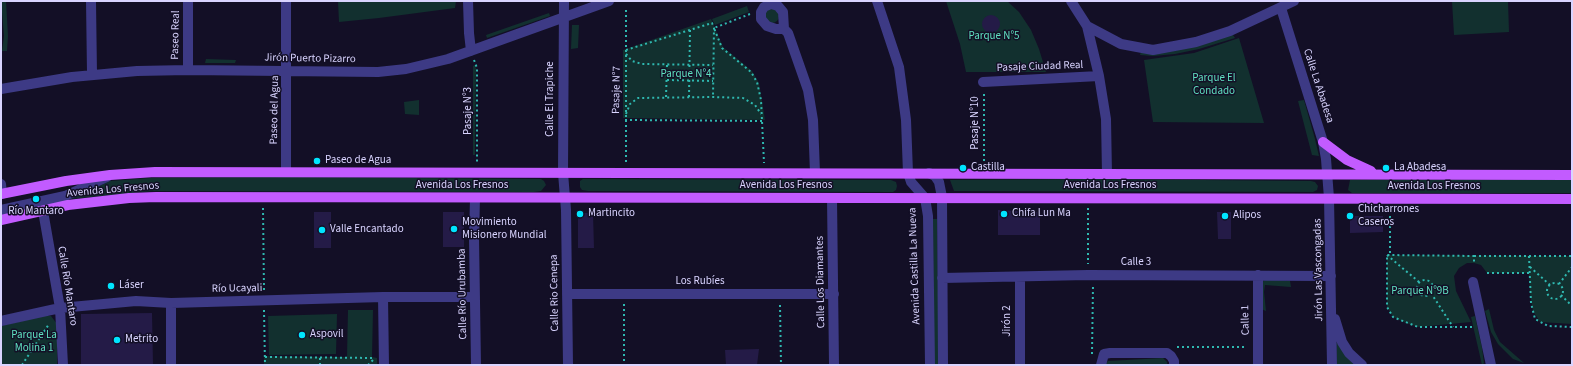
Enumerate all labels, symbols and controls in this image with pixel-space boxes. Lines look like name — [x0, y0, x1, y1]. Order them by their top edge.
street label: Paseo Real — [169, 10, 183, 60]
park label: Parque N°5 — [969, 30, 1019, 44]
street label: Calle La Abadesa — [1300, 47, 1336, 125]
street label: Jirón Puerto Pizarro — [264, 52, 356, 66]
street label: Pasaje Ciudad Real — [997, 59, 1083, 75]
street label: Calle El Trapiche — [544, 61, 558, 137]
street label: Pasaje N°7 — [610, 66, 624, 114]
park label: Parque N°4 — [661, 68, 711, 82]
park label: Parque El Condado — [1192, 72, 1236, 98]
street label: Paseo del Agua — [268, 75, 282, 145]
street label: Pasaje N°3 — [462, 87, 476, 135]
street label: Pasaje N°10 — [969, 96, 983, 150]
place label: Paseo de Agua — [325, 154, 391, 168]
marker: Paseo de Agua — [312, 156, 322, 166]
place label: Castilla — [971, 161, 1005, 175]
place label: La Abadesa — [1394, 161, 1446, 175]
marker: Castilla — [958, 163, 968, 173]
marker: La Abadesa — [1381, 163, 1391, 173]
street label: Avenida Los Fresnos — [66, 179, 160, 201]
street label: Avenida Los Fresnos — [416, 179, 508, 193]
street label: Avenida Los Fresnos — [740, 179, 832, 193]
street label: Avenida Los Fresnos — [1064, 179, 1156, 193]
street label: Avenida Los Fresnos — [1388, 180, 1480, 194]
marker: Río Mantaro — [31, 194, 41, 204]
place label: Chicharrones Caseros — [1358, 203, 1419, 229]
place label: Río Mantaro — [8, 205, 64, 219]
place label: Martincito — [588, 207, 635, 221]
street label: Avenida Castilla La Nueva — [906, 207, 924, 325]
place label: Chifa Lun Ma — [1012, 207, 1071, 221]
marker: Martincito — [575, 209, 585, 219]
marker: Chifa Lun Ma — [999, 209, 1009, 219]
place label: Alipos — [1233, 209, 1261, 223]
marker: Alipos — [1220, 211, 1230, 221]
marker: Chicharrones Caseros — [1345, 211, 1355, 221]
place label: Movimiento Misionero Mundial — [462, 216, 546, 242]
street label: Jirón Las Vascongadas — [1312, 218, 1326, 322]
place label: Valle Encantado — [330, 223, 404, 237]
marker: Movimiento Misionero Mundial — [449, 224, 459, 234]
marker: Valle Encantado — [317, 225, 327, 235]
street label: Calle Los Diamantes — [814, 236, 828, 328]
street label: Calle Río Mantaro — [54, 245, 80, 327]
street label: Calle Río Urubamba — [456, 248, 470, 340]
street label: Calle Rio Cenepa — [548, 254, 562, 332]
street label: Calle 3 — [1121, 256, 1151, 270]
street label: Los Rubíes — [675, 275, 725, 289]
place label: Láser — [119, 279, 144, 293]
marker: Láser — [106, 281, 116, 291]
street label: Río Ucayali — [212, 282, 262, 296]
park label: Parque N°9B — [1391, 285, 1449, 299]
street label: Jirón 2 — [1001, 305, 1015, 337]
street label: Calle 1 — [1239, 305, 1253, 335]
place label: Aspovil — [310, 328, 344, 342]
park label: Parque La Molina 1 — [11, 329, 57, 355]
marker: Aspovil — [297, 330, 307, 340]
place label: Metrito — [125, 333, 158, 347]
marker: Metrito — [112, 335, 122, 345]

